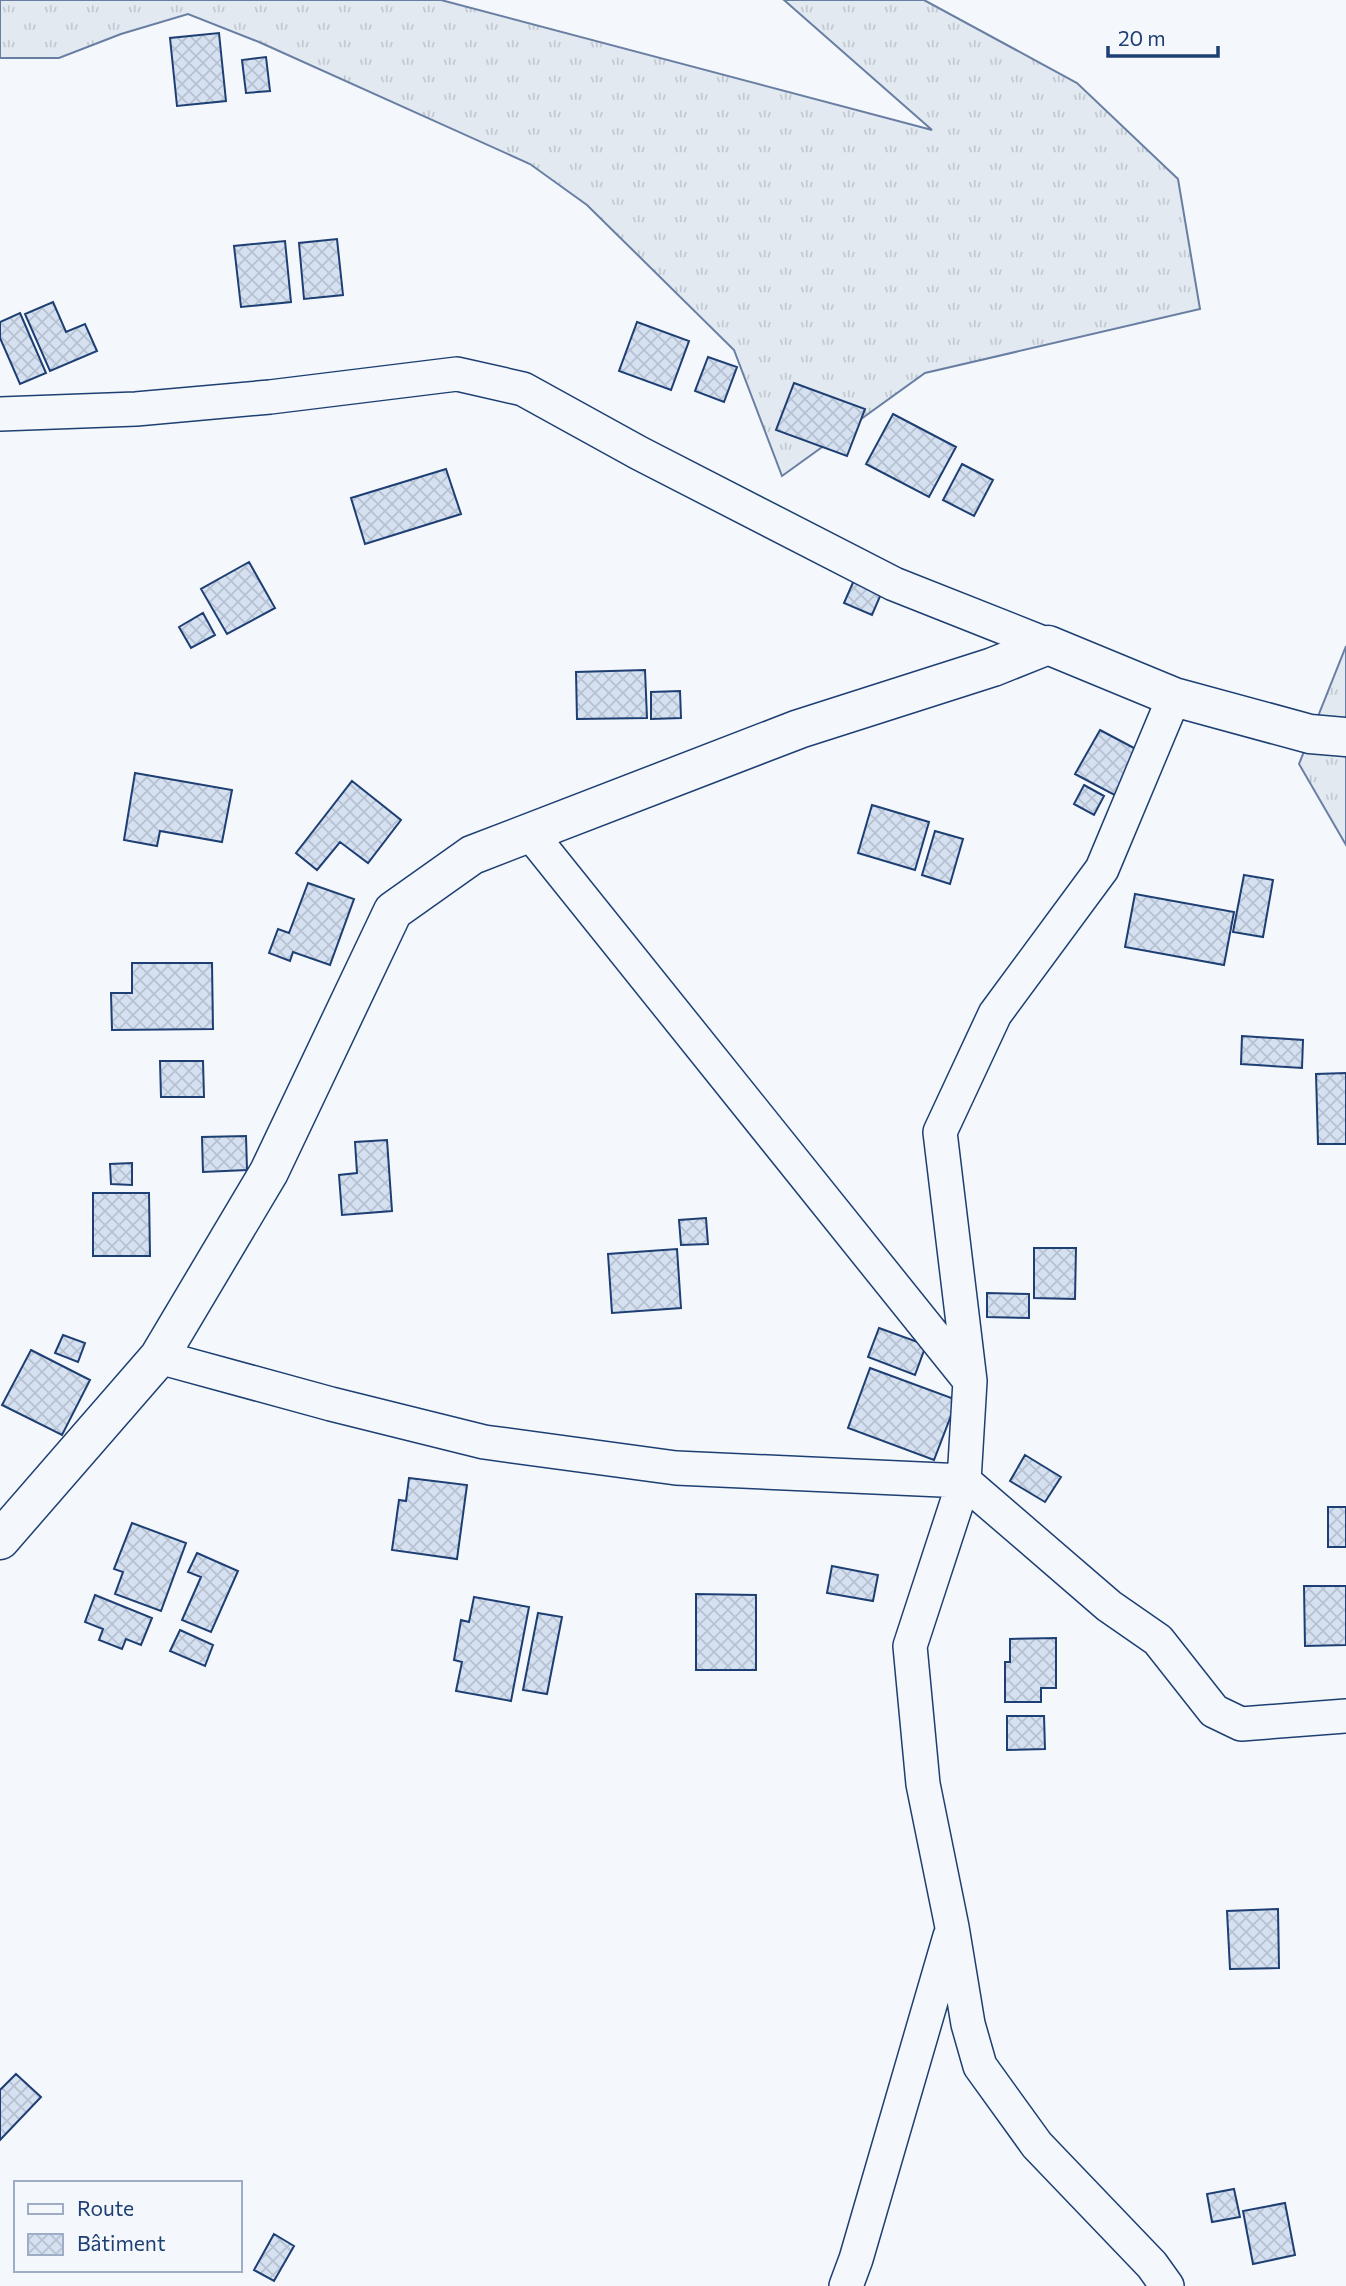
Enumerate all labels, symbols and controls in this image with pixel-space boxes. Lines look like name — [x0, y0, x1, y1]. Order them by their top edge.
scale bar — [1108, 14, 1218, 58]
text: 20 m — [1118, 25, 1166, 50]
legend — [14, 2181, 242, 2272]
text: Route — [77, 2195, 134, 2220]
text: Bâtiment — [77, 2230, 166, 2255]

